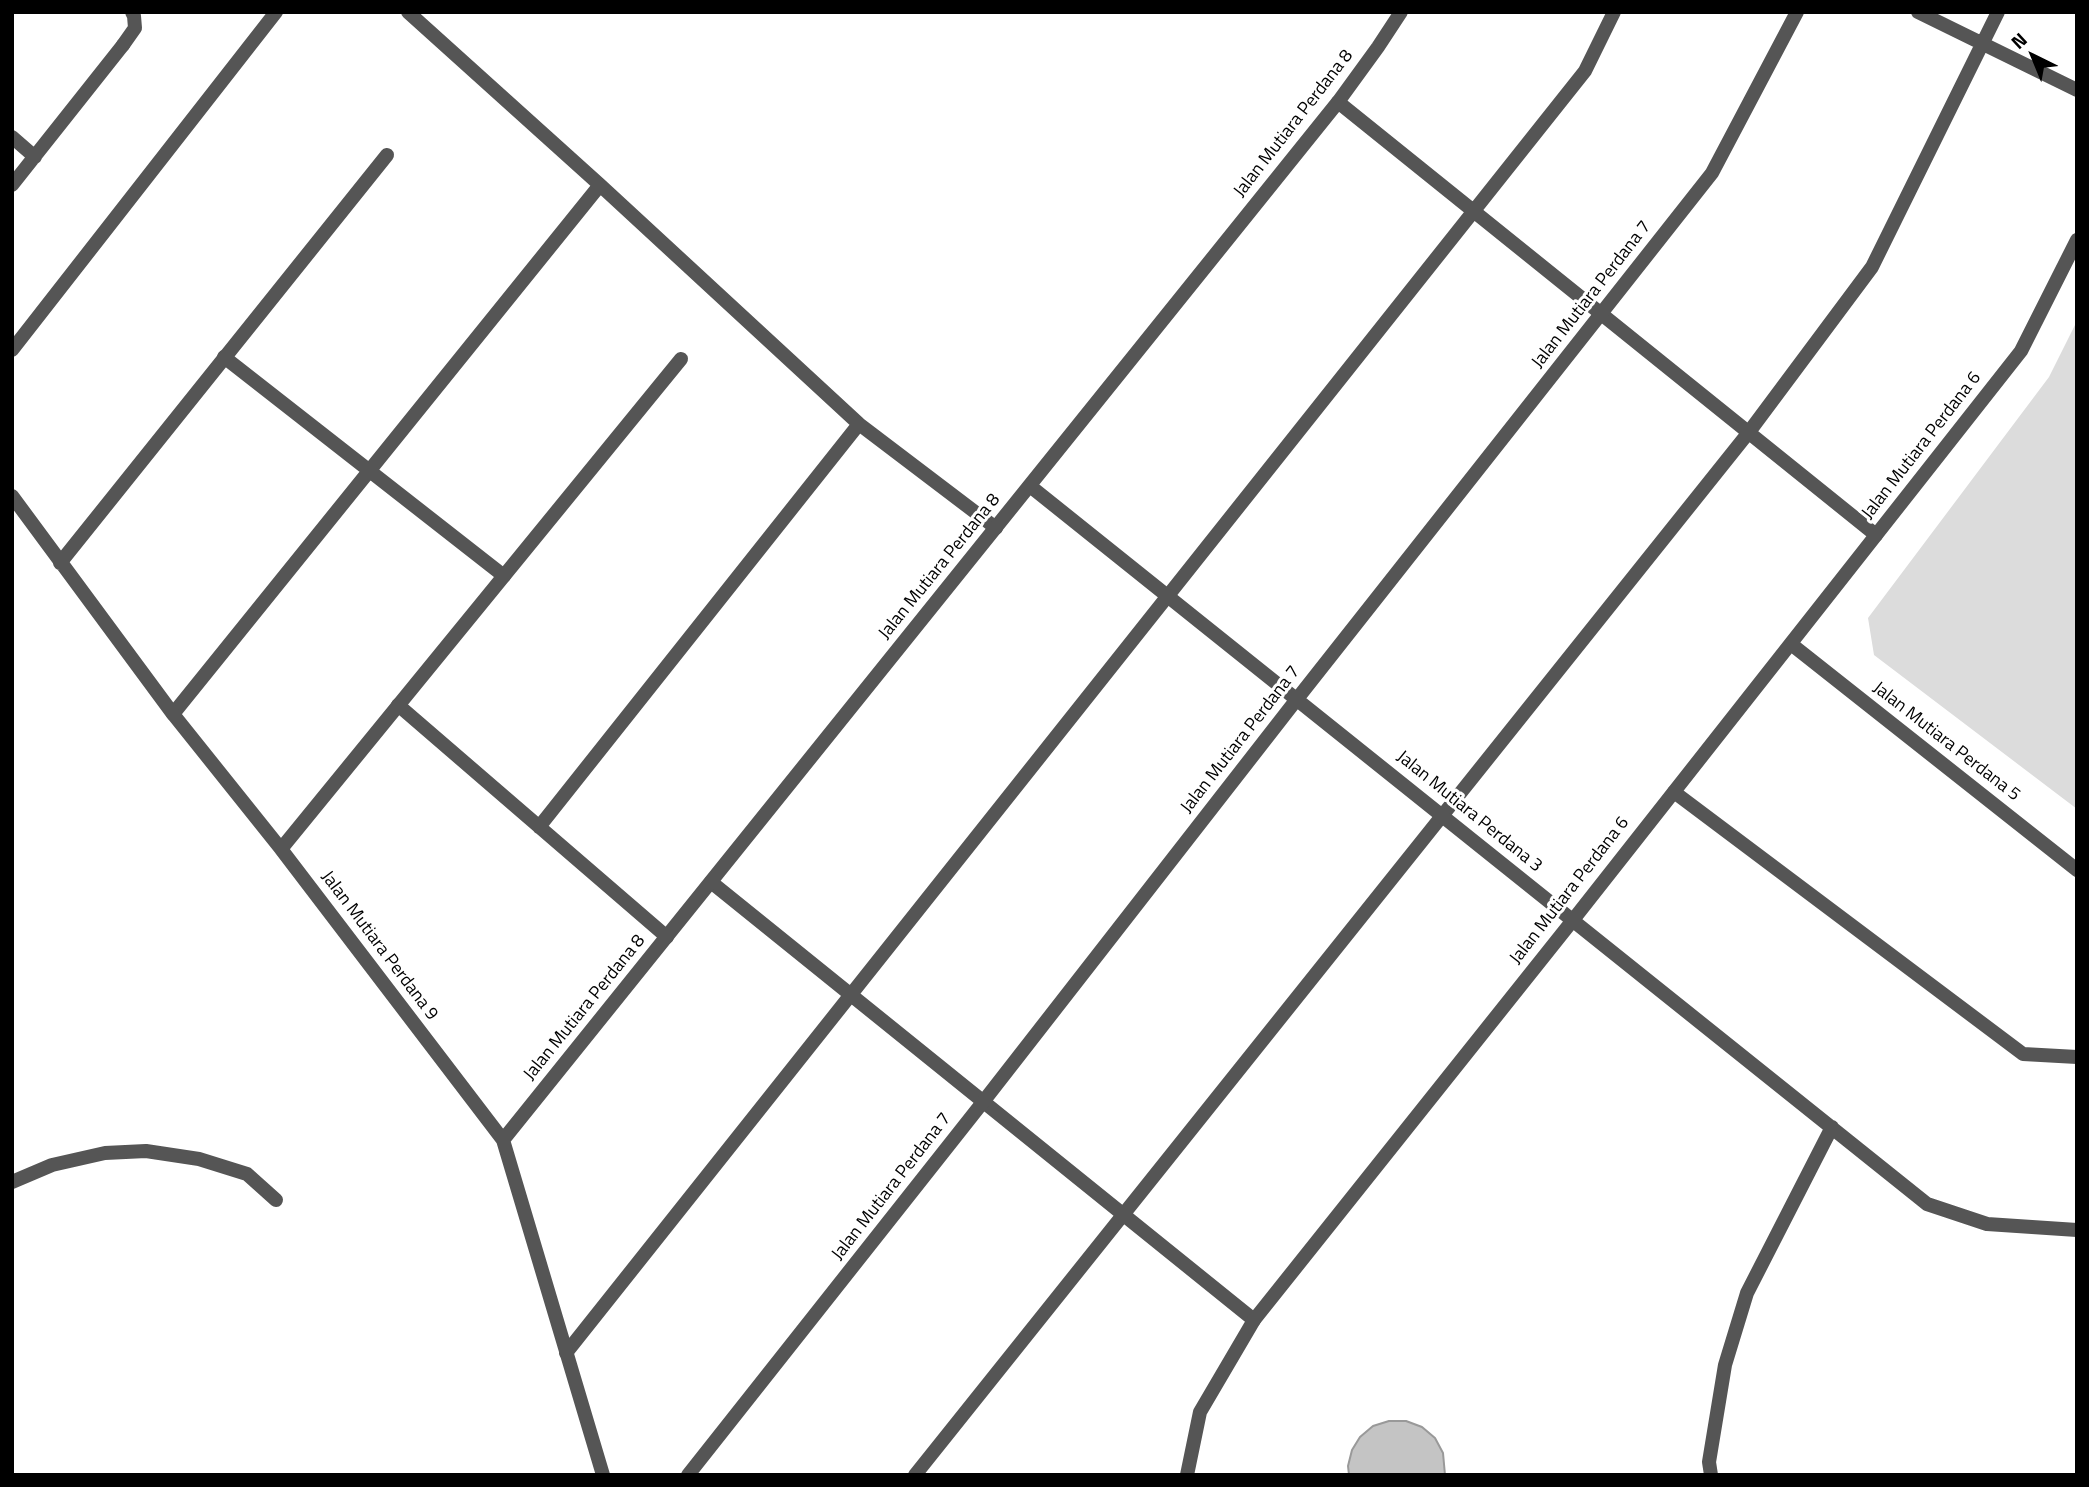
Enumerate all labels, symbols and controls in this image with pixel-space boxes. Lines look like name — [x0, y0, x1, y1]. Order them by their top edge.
north arrow — [1998, 21, 2068, 91]
text: N — [2004, 25, 2033, 55]
street label: Jalan Mutiara Perdana 8 — [1230, 46, 1358, 202]
street label: Jalan Mutiara Perdana 7 — [1528, 217, 1656, 373]
street label: Jalan Mutiara Perdana 6 — [1858, 368, 1986, 524]
street label: Jalan Mutiara Perdana 8 — [875, 490, 1005, 644]
street label: Jalan Mutiara Perdana 7 — [1177, 662, 1305, 818]
street label: Jalan Mutiara Perdana 5 — [1868, 678, 2024, 806]
street label: Jalan Mutiara Perdana 3 — [1392, 747, 1546, 877]
street label: Jalan Mutiara Perdana 6 — [1506, 813, 1634, 969]
street label: Jalan Mutiara Perdana 9 — [316, 867, 442, 1025]
street label: Jalan Mutiara Perdana 8 — [520, 931, 650, 1085]
street label: Jalan Mutiara Perdana 7 — [828, 1109, 956, 1265]

